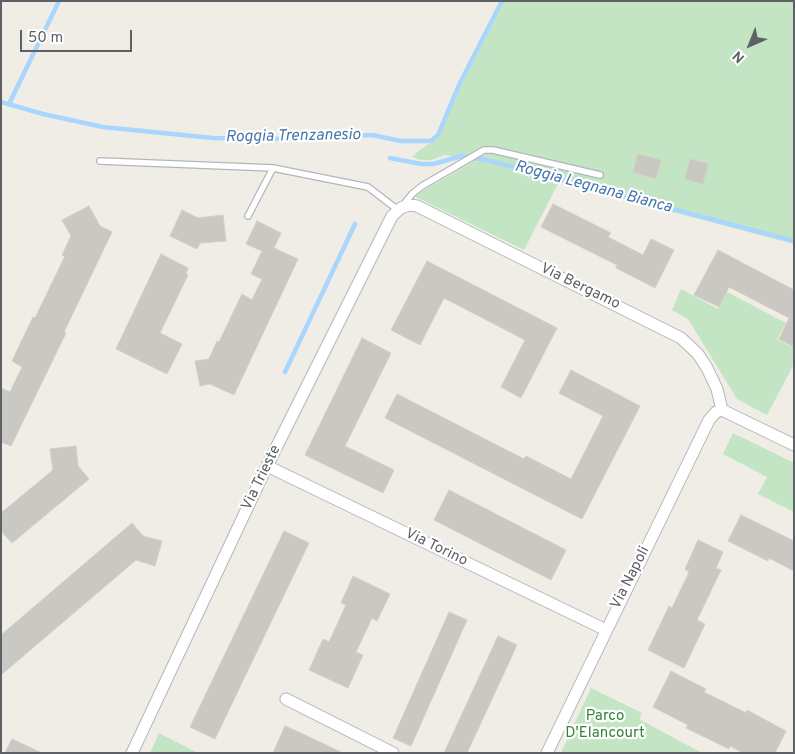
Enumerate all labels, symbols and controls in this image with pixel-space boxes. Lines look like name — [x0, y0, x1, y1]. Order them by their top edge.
scale bar — [22, 20, 135, 52]
north arrow — [725, 20, 775, 70]
text: 50 m — [28, 29, 63, 48]
text: N — [730, 47, 749, 66]
water label: Roggia Trenzanesio — [225, 126, 361, 148]
water label: Roggia Legnana Bianca — [512, 158, 674, 218]
street label: Via Bergamo — [537, 260, 623, 314]
street label: Via Trieste — [238, 442, 286, 514]
street label: Via Torino — [402, 525, 470, 571]
street label: Via Napoli — [608, 544, 654, 612]
park label: Parco D'Elancourt — [565, 708, 645, 743]

